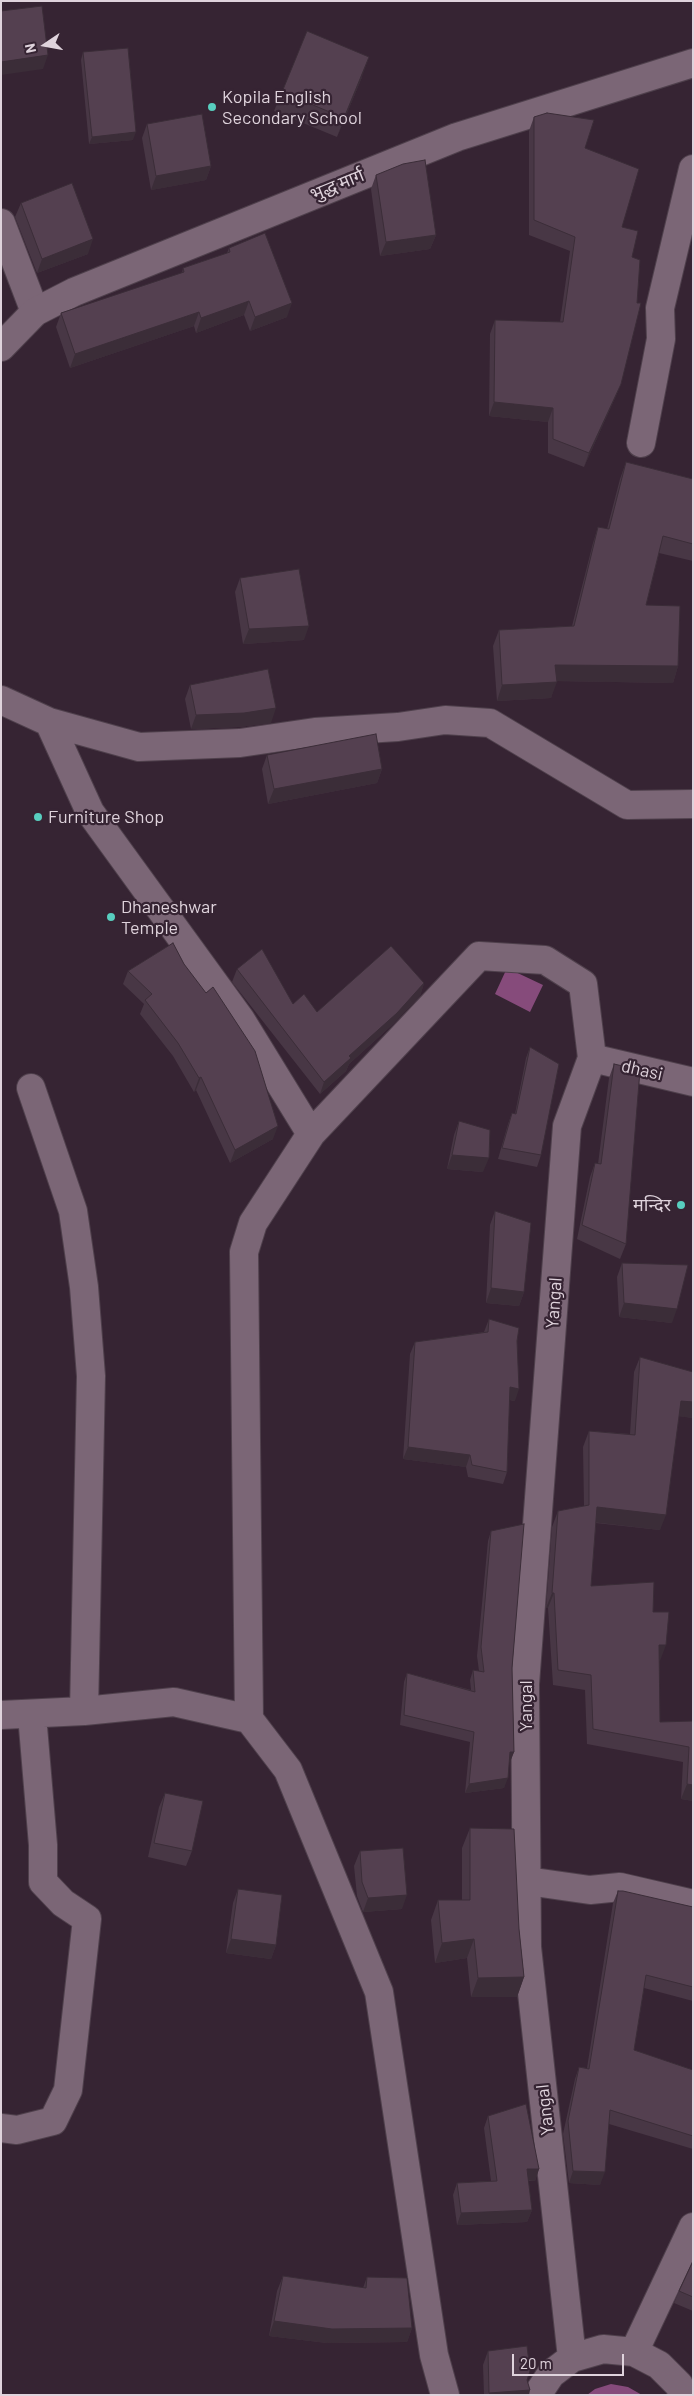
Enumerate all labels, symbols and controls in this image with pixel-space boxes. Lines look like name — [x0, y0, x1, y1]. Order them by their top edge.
north arrow — [20, 20, 70, 70]
text: N — [21, 42, 39, 55]
place label: Kopila English Secondary School — [222, 86, 362, 128]
marker: Kopila English Secondary School — [206, 101, 218, 113]
street label: भुद्ध मार्ग — [307, 164, 367, 206]
place label: Furniture Shop — [48, 806, 164, 828]
marker: Furniture Shop — [32, 811, 44, 823]
place label: Dhaneshwar Temple — [121, 896, 217, 939]
marker: Dhaneshwar Temple — [105, 911, 117, 923]
street label: dhasi — [619, 1055, 665, 1085]
place label: मन्दिर — [633, 1194, 671, 1216]
marker: मन्दिर — [675, 1199, 687, 1211]
street label: Yangal — [541, 1277, 567, 1329]
street label: Yangal — [515, 1680, 537, 1732]
street label: Yangal — [532, 2083, 558, 2137]
scale bar — [514, 2344, 626, 2376]
text: 20 m — [520, 2354, 552, 2372]

